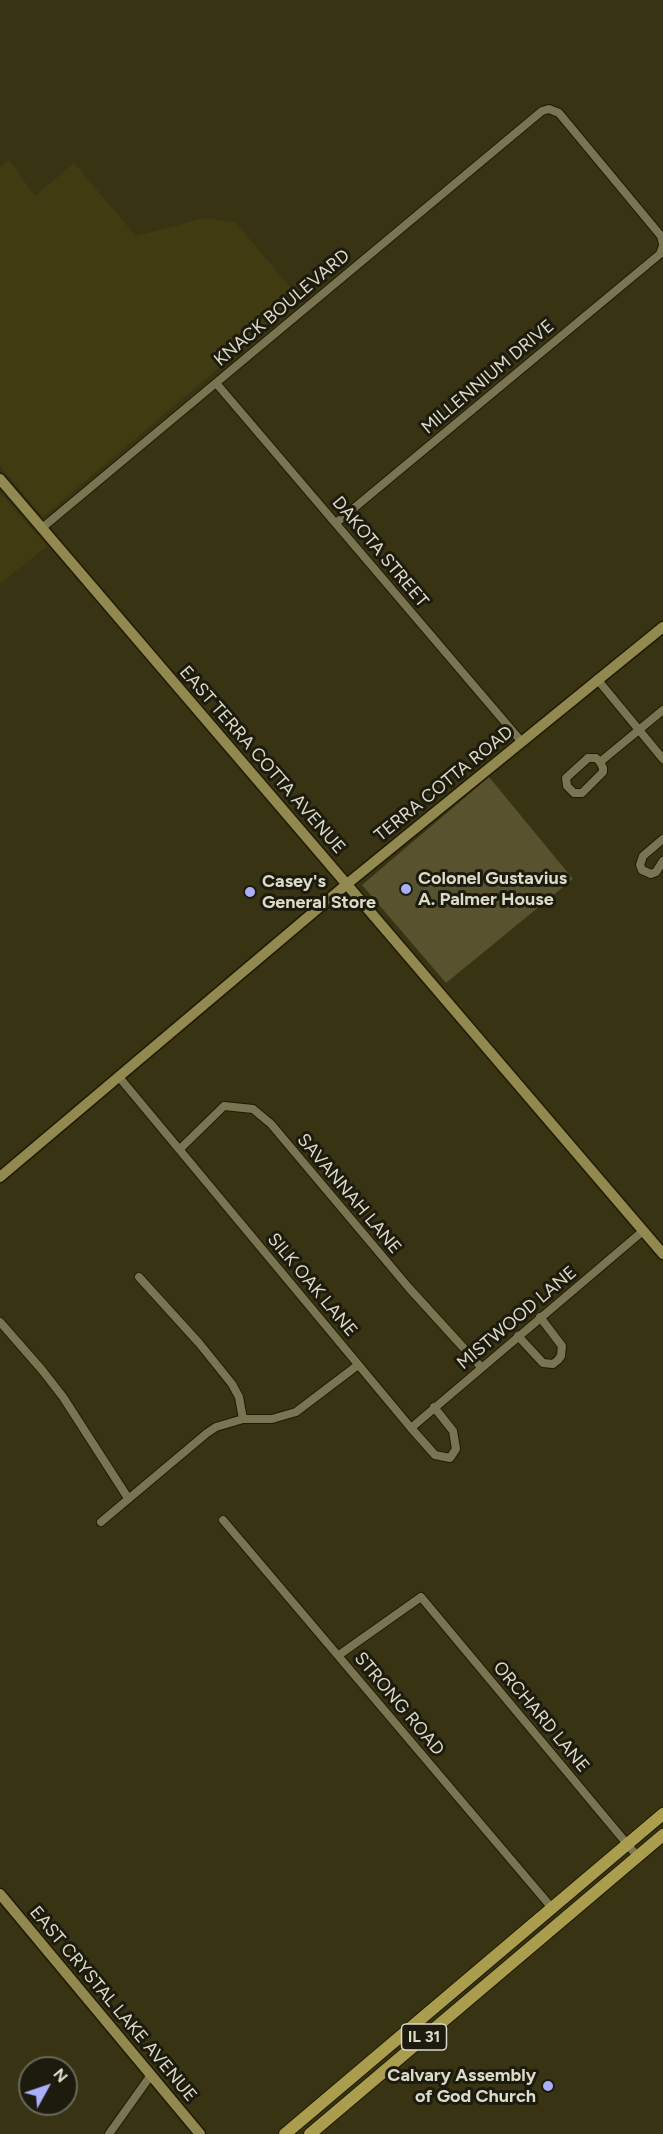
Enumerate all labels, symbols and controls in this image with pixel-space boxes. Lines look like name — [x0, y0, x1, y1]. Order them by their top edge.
street label: KNACK BOULEVARD — [210, 245, 354, 371]
street label: MILLENNIUM DRIVE — [417, 315, 559, 439]
street label: DAKOTA STREET — [327, 492, 433, 612]
street label: EAST TERRA COTTA AVENUE — [174, 662, 350, 858]
street label: TERRA COTTA ROAD — [371, 722, 517, 846]
place label: Colonel Gustavius A. Palmer House — [418, 868, 567, 910]
place label: Casey's General Store — [262, 871, 376, 914]
marker: Colonel Gustavius A. Palmer House — [399, 882, 413, 896]
marker: Casey's General Store — [243, 885, 257, 899]
street label: SAVANNAH LANE — [292, 1129, 406, 1259]
street label: SILK OAK LANE — [262, 1229, 362, 1341]
street label: MISTWOOD LANE — [453, 1262, 581, 1374]
street label: STRONG ROAD — [350, 1648, 448, 1760]
street label: ORCHARD LANE — [488, 1657, 594, 1777]
street label: EAST CRYSTAL LAKE AVENUE — [25, 1902, 201, 2106]
road number: IL 31 — [402, 2024, 446, 2050]
north arrow — [18, 2056, 78, 2116]
place label: Calvary Assembly of God Church — [387, 2065, 536, 2108]
marker: Calvary Assembly of God Church — [541, 2079, 555, 2093]

